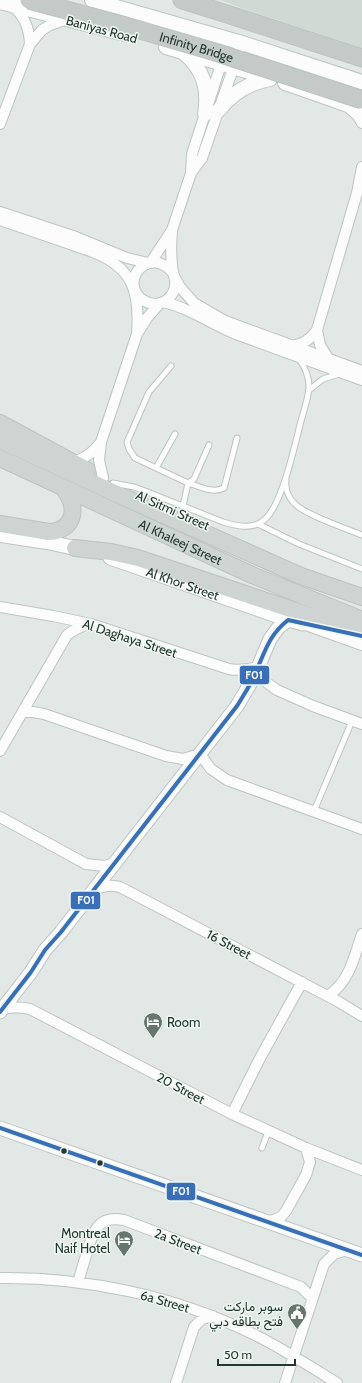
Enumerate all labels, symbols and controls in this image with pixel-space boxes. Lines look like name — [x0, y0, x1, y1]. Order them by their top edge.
street label: Baniyas Road — [65, 12, 139, 46]
street label: Infinity Bridge — [158, 28, 236, 66]
street label: Al Sitmi Street — [134, 487, 213, 534]
street label: Al Khaleej Street — [136, 516, 225, 568]
street label: Al Khor Street — [144, 563, 222, 604]
street label: Al Daghaya Street — [81, 615, 180, 661]
line badge: F01 — [239, 665, 270, 685]
text: F01 — [245, 668, 263, 682]
line badge: F01 — [70, 891, 101, 910]
text: F01 — [77, 893, 95, 907]
street label: 16 Street — [204, 926, 254, 963]
hotel icon: Room — [142, 1011, 164, 1039]
place label: Room — [167, 1014, 200, 1030]
street label: 20 Street — [154, 1069, 208, 1108]
unlabelled marker — [59, 1146, 69, 1156]
unlabelled marker — [95, 1158, 105, 1168]
line badge: F01 — [166, 1182, 196, 1201]
text: F01 — [172, 1184, 190, 1198]
place label: Montreal Naif Hotel — [55, 1225, 110, 1256]
street label: 2a Street — [152, 1225, 204, 1258]
hotel icon: Montreal Naif Hotel — [113, 1229, 135, 1257]
street label: 6a Street — [139, 1286, 192, 1316]
place label: سوبر ماركت فتح بطاقه دبي — [209, 1298, 283, 1332]
public building icon: سوبر ماركت فتح بطاقه دبي — [286, 1302, 308, 1330]
scale bar — [218, 1341, 295, 1367]
text: 50 m — [224, 1347, 252, 1362]

